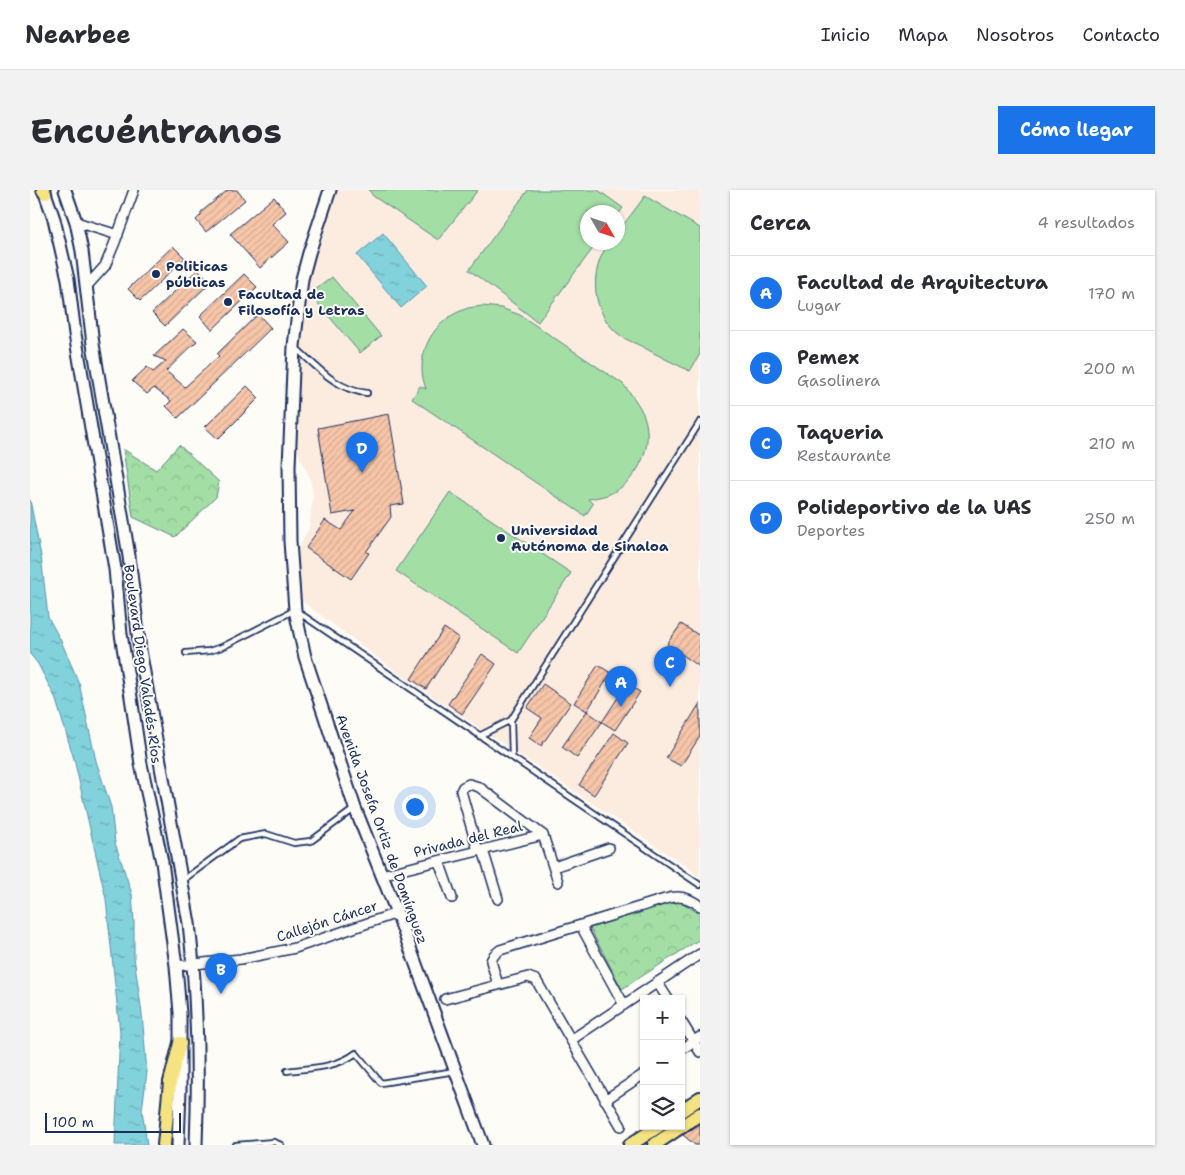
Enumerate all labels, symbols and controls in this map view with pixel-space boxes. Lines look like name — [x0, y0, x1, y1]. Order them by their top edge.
text: Nearbee — [25, 19, 131, 51]
text: Inicio — [821, 23, 870, 47]
text: Mapa — [898, 23, 948, 47]
text: Nosotros — [976, 23, 1054, 47]
text: Contacto — [1082, 23, 1160, 47]
button: Cómo llegar — [998, 106, 1155, 154]
text: Encuéntranos — [30, 107, 282, 154]
north arrow — [580, 205, 625, 250]
text: Cerca — [750, 209, 811, 237]
text: 4 resultados — [1037, 212, 1135, 233]
place label: Politicas públicas — [166, 257, 228, 291]
marker: Politicas públicas — [150, 268, 162, 280]
text: Facultad de Arquitectura — [797, 270, 1048, 295]
text: A — [760, 283, 772, 304]
text: 170 m — [1088, 283, 1135, 304]
place label: Facultad de Filosofía y Letras — [238, 285, 365, 319]
text: Lugar — [797, 295, 841, 316]
marker: Facultad de Filosofía y Letras — [222, 296, 234, 308]
text: Pemex — [797, 345, 859, 370]
text: B — [761, 358, 771, 379]
text: 200 m — [1083, 358, 1135, 379]
text: Gasolinera — [797, 370, 880, 391]
text: Taqueria — [797, 420, 883, 445]
pin: D — [346, 432, 378, 473]
text: C — [761, 433, 771, 454]
text: 210 m — [1088, 433, 1135, 454]
text: Restaurante — [797, 445, 891, 466]
text: Polideportivo de la UAS — [797, 495, 1031, 520]
text: D — [760, 508, 772, 529]
text: 250 m — [1084, 508, 1135, 529]
text: Deportes — [797, 520, 865, 541]
place label: Universidad Autónoma de Sinaloa — [511, 521, 669, 555]
marker: Universidad Autónoma de Sinaloa — [495, 532, 507, 544]
street label: Boulevard Diego Valadés Ríos — [120, 563, 166, 765]
pin: C — [654, 646, 686, 687]
pin: A — [605, 666, 637, 707]
street label: Avenida Josefa Ortiz de Domínguez — [332, 712, 432, 946]
your location — [402, 794, 428, 820]
street label: Privada del Real — [412, 817, 525, 861]
street label: Callejón Cáncer — [274, 896, 380, 946]
pin: B — [205, 953, 237, 994]
map controls — [640, 995, 685, 1130]
button: + — [640, 995, 685, 1040]
button: − — [640, 1040, 685, 1085]
button: layers — [640, 1085, 685, 1130]
scale bar — [45, 1110, 181, 1133]
text: 100 m — [52, 1113, 94, 1131]

